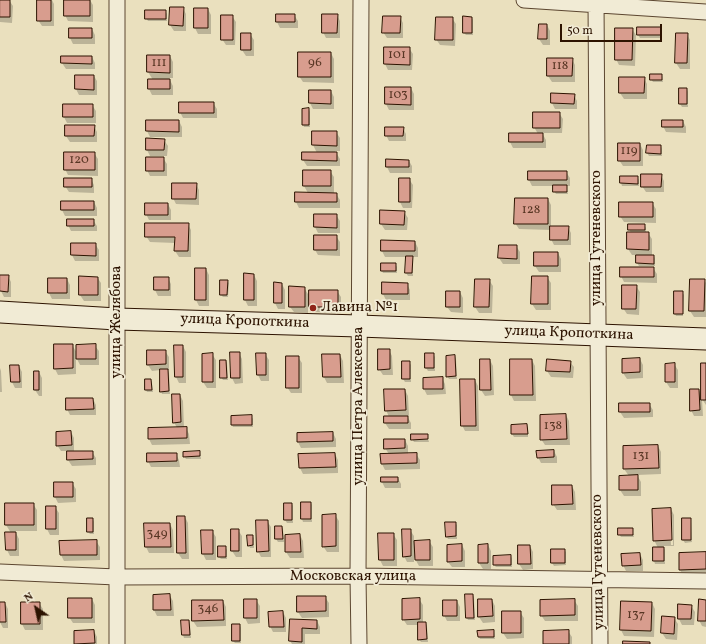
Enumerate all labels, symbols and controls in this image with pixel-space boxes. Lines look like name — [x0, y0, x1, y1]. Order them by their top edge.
scale bar — [562, 16, 664, 42]
text: 50 m — [567, 23, 593, 39]
house number: 101 — [388, 48, 406, 64]
house number: 111 — [151, 56, 167, 72]
house number: 96 — [308, 56, 322, 72]
house number: 118 — [552, 59, 568, 75]
house number: 103 — [388, 88, 408, 104]
house number: 119 — [621, 144, 637, 160]
house number: 120 — [69, 153, 89, 169]
street label: улица Гутеневского — [588, 170, 606, 306]
house number: 128 — [522, 203, 540, 219]
street label: улица Желябова — [108, 266, 126, 378]
place label: Лавина №1 — [321, 299, 398, 317]
marker: Лавина №1 — [308, 303, 318, 313]
street label: улица Кропоткина — [180, 311, 310, 333]
street label: улица Кропоткина — [504, 323, 634, 345]
street label: улица Петра Алексеева — [350, 326, 368, 486]
house number: 138 — [544, 419, 562, 435]
house number: 131 — [633, 449, 649, 465]
street label: улица Гутеневского — [589, 494, 609, 630]
house number: 349 — [147, 527, 167, 543]
street label: Московская улица — [290, 568, 416, 586]
north arrow — [16, 588, 56, 628]
text: N — [21, 589, 37, 606]
house number: 346 — [198, 602, 218, 618]
house number: 137 — [627, 608, 645, 624]

